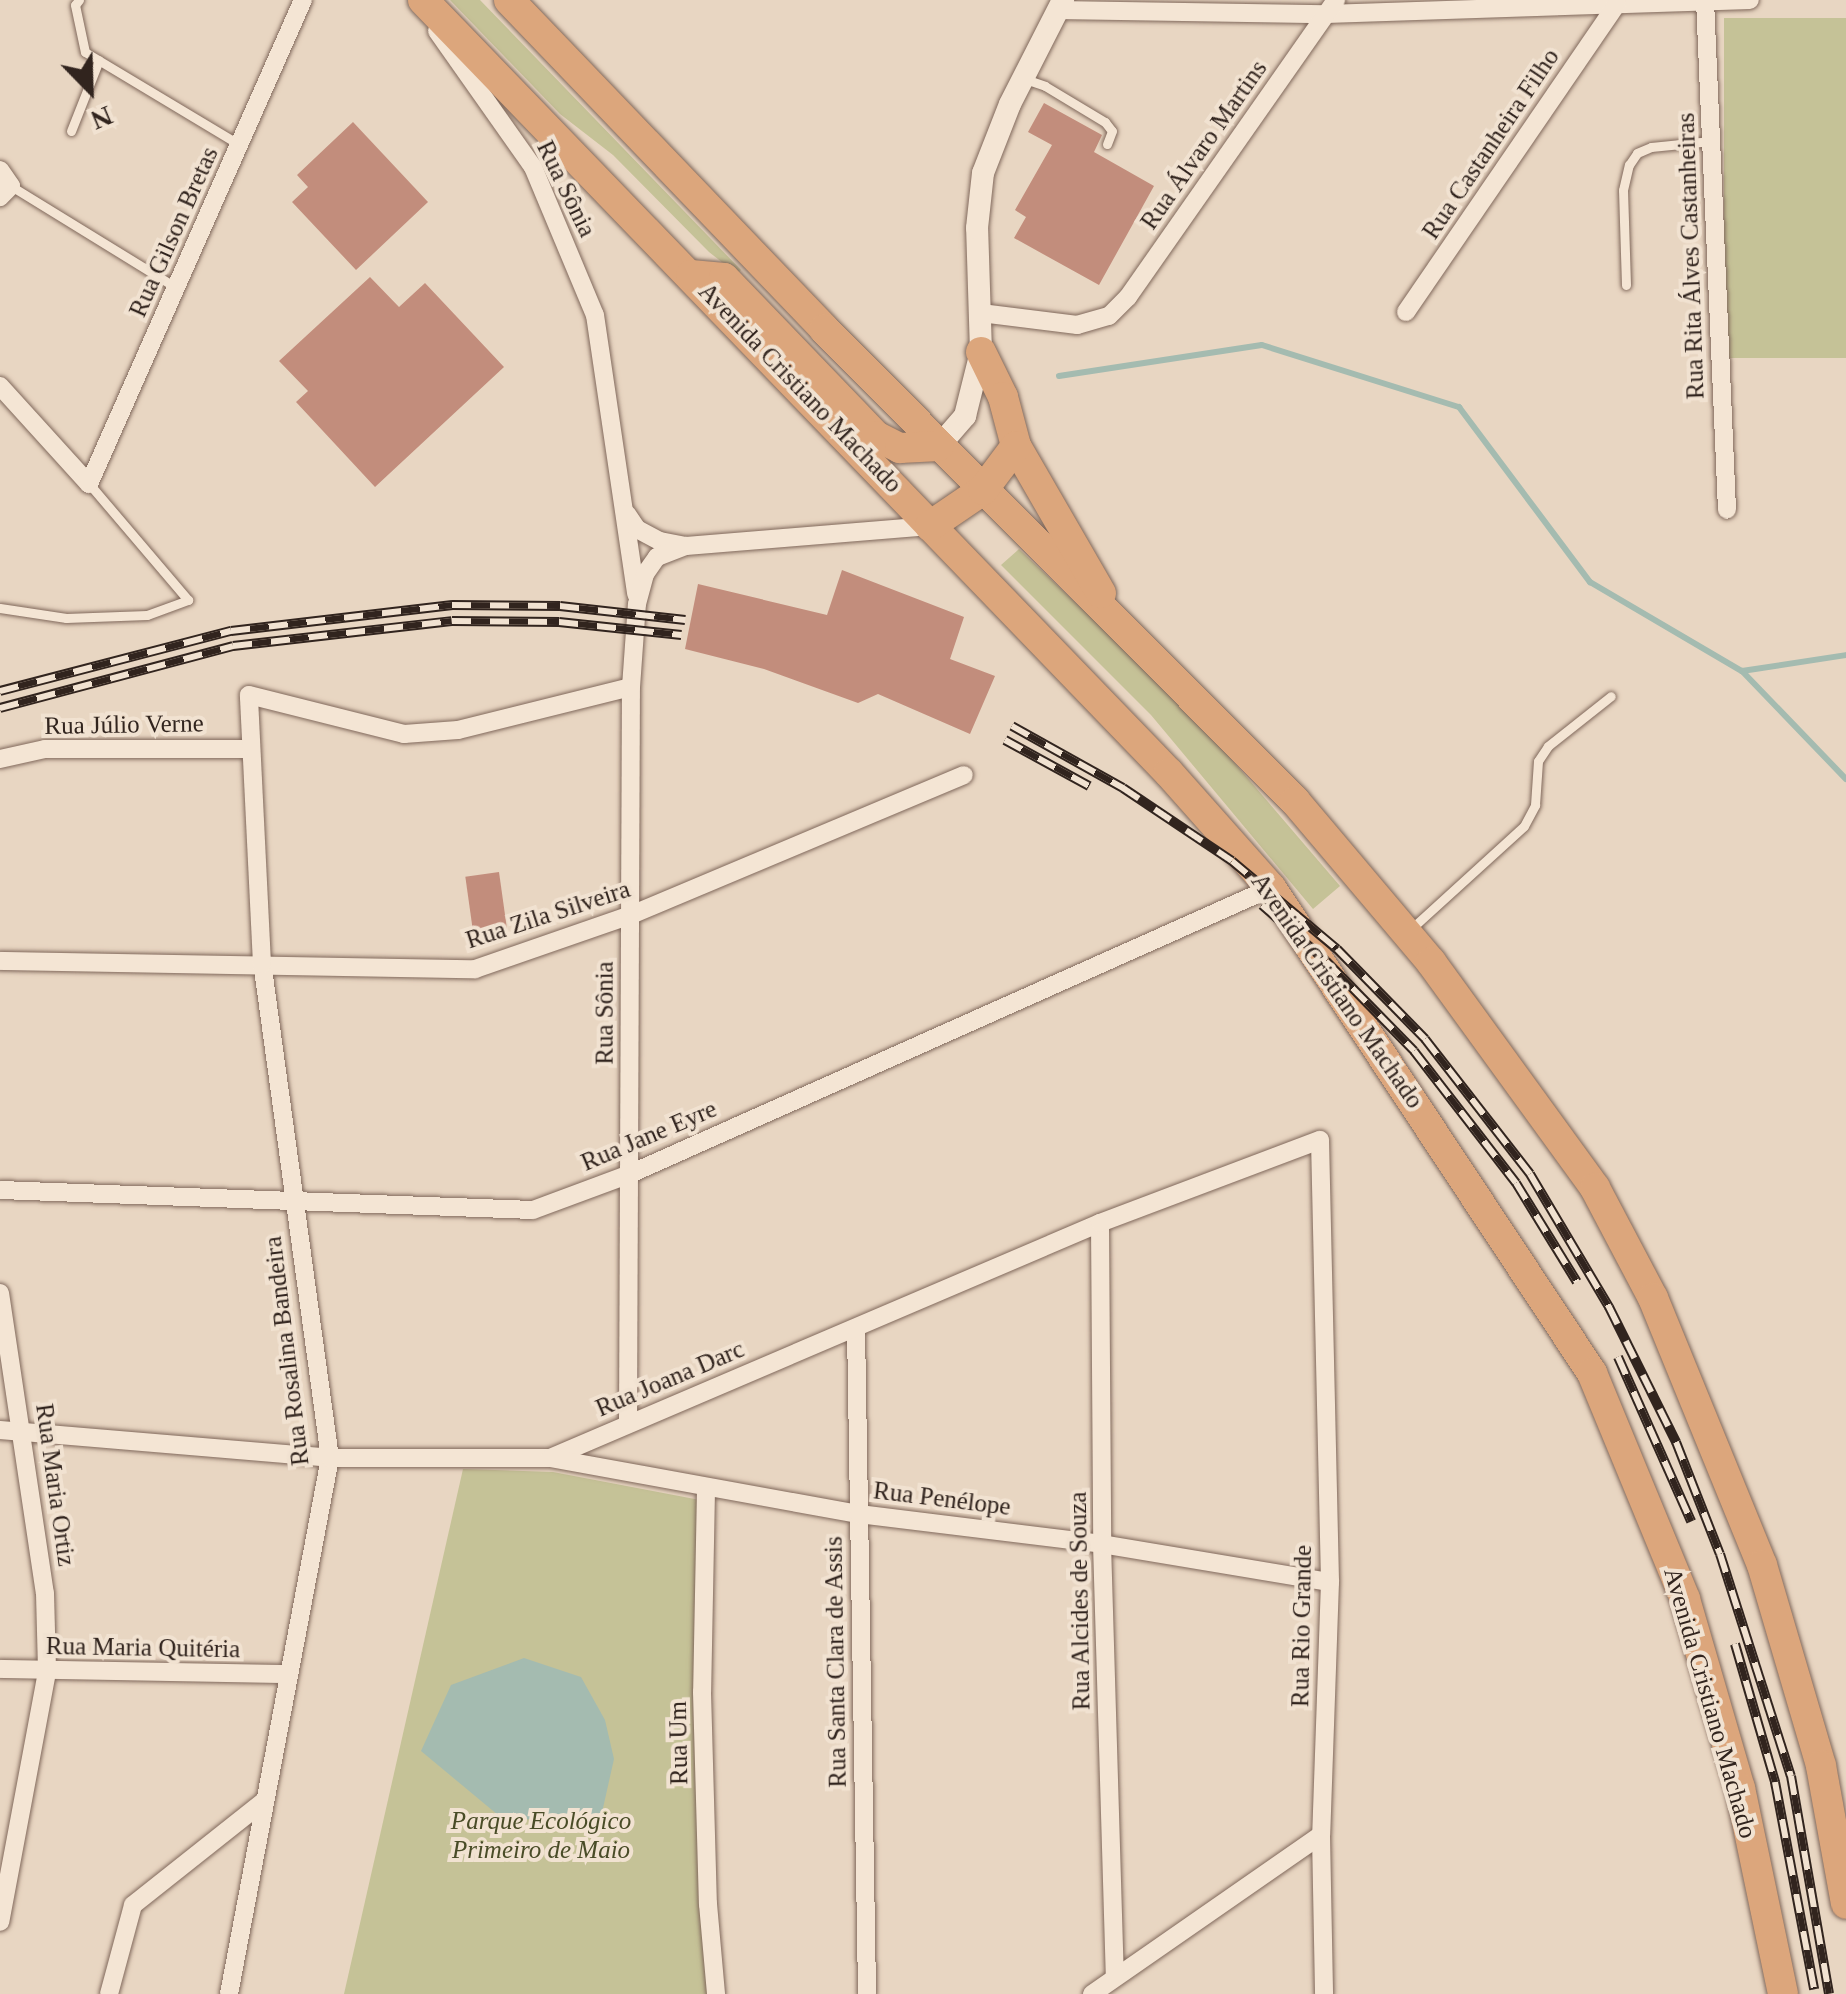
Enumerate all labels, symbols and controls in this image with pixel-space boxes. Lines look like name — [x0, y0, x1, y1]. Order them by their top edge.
north arrow — [40, 40, 140, 140]
street label: Rua Castanheira Filho — [1416, 43, 1566, 245]
street label: Rua Álvaro Martins — [1134, 54, 1274, 236]
text: N — [87, 100, 117, 136]
street label: Rua Rita Álves Castanheiras — [1671, 112, 1711, 400]
street label: Rua Sônia — [530, 136, 602, 242]
street label: Rua Gilson Bretas — [123, 142, 225, 322]
street label: Avenida Cristiano Machado — [692, 277, 908, 499]
street label: Rua Júlio Verne — [44, 709, 204, 741]
street label: Avenida Cristiano Machado — [1244, 868, 1430, 1114]
street label: Rua Zila Silveira — [462, 874, 634, 956]
street label: Rua Sônia — [590, 961, 620, 1065]
street label: Rua Jane Eyre — [577, 1094, 721, 1178]
street label: Rua Rosalina Bandeira — [258, 1235, 316, 1467]
street label: Rua Joana Darc — [591, 1334, 749, 1424]
street label: Rua Maria Ortiz — [29, 1402, 81, 1568]
street label: Rua Penélope — [872, 1476, 1012, 1522]
street label: Rua Alcides de Souza — [1063, 1491, 1097, 1711]
street label: Rua Santa Clara de Assis — [819, 1535, 853, 1789]
street label: Rua Rio Grande — [1286, 1545, 1318, 1707]
street label: Avenida Cristiano Machado — [1657, 1564, 1763, 1842]
street label: Rua Maria Quitéria — [46, 1631, 240, 1665]
street label: Rua Um — [663, 1701, 695, 1785]
park label: Parque Ecológico Primeiro de Maio — [451, 1807, 631, 1866]

